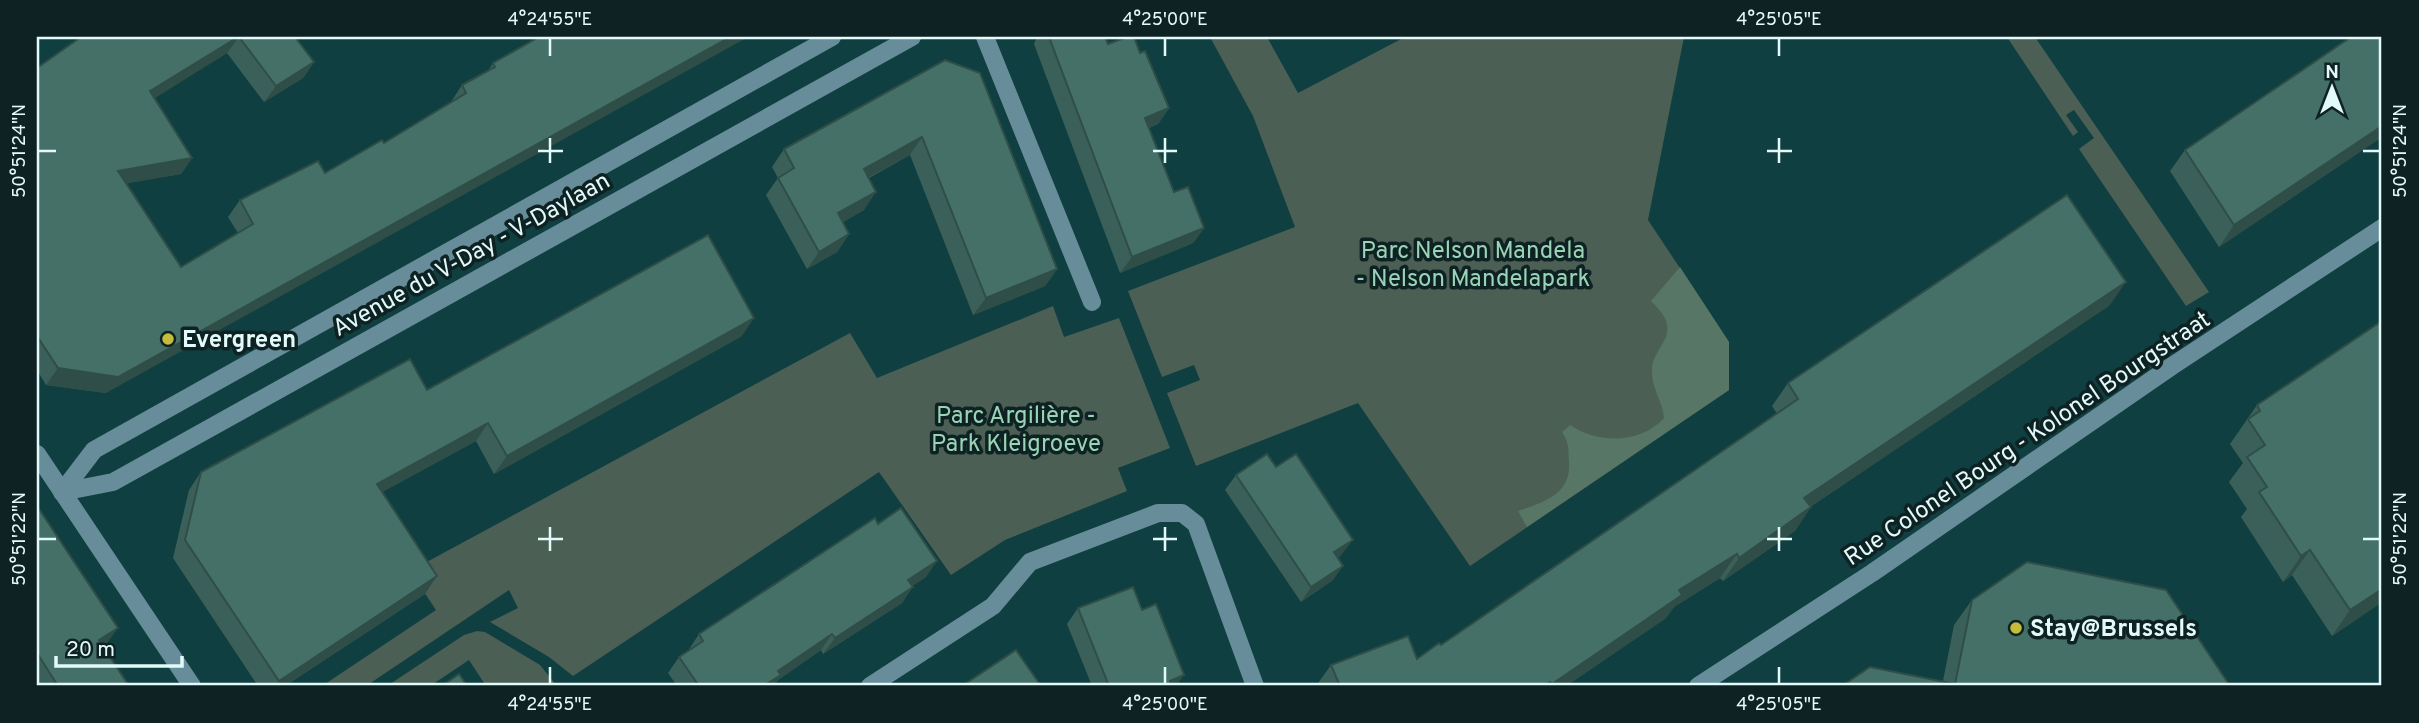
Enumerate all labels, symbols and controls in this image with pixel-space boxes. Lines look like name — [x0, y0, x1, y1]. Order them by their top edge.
text: 4°24'55"E — [508, 9, 592, 32]
text: 4°25'00"E — [1122, 9, 1208, 32]
text: 4°25'05"E — [1736, 9, 1822, 32]
north arrow — [2296, 52, 2366, 122]
text: N — [2325, 61, 2339, 85]
text: 50°51'24"N — [9, 104, 32, 198]
text: 50°51'24"N — [2390, 104, 2413, 198]
street label: Avenue du V-Day - V-Daylaan — [328, 167, 616, 345]
park label: Parc Nelson Mandela - Nelson Mandelapark — [1356, 237, 1590, 295]
street label: Rue Colonel Bourg - Kolonel Bourgstraat — [1839, 306, 2217, 574]
place label: Evergreen — [182, 326, 296, 356]
marker: Evergreen — [160, 331, 176, 347]
park label: Parc Argilière - Park Kleigroeve — [931, 402, 1101, 460]
text: 50°51'22"N — [9, 492, 32, 586]
text: 50°51'22"N — [2390, 492, 2413, 586]
place label: Stay@Brussels — [2030, 615, 2197, 645]
marker: Stay@Brussels — [2008, 620, 2024, 636]
scale bar — [56, 625, 182, 669]
text: 20 m — [66, 637, 115, 664]
text: 4°24'55"E — [508, 694, 592, 717]
text: 4°25'00"E — [1122, 694, 1208, 717]
text: 4°25'05"E — [1736, 694, 1822, 717]

